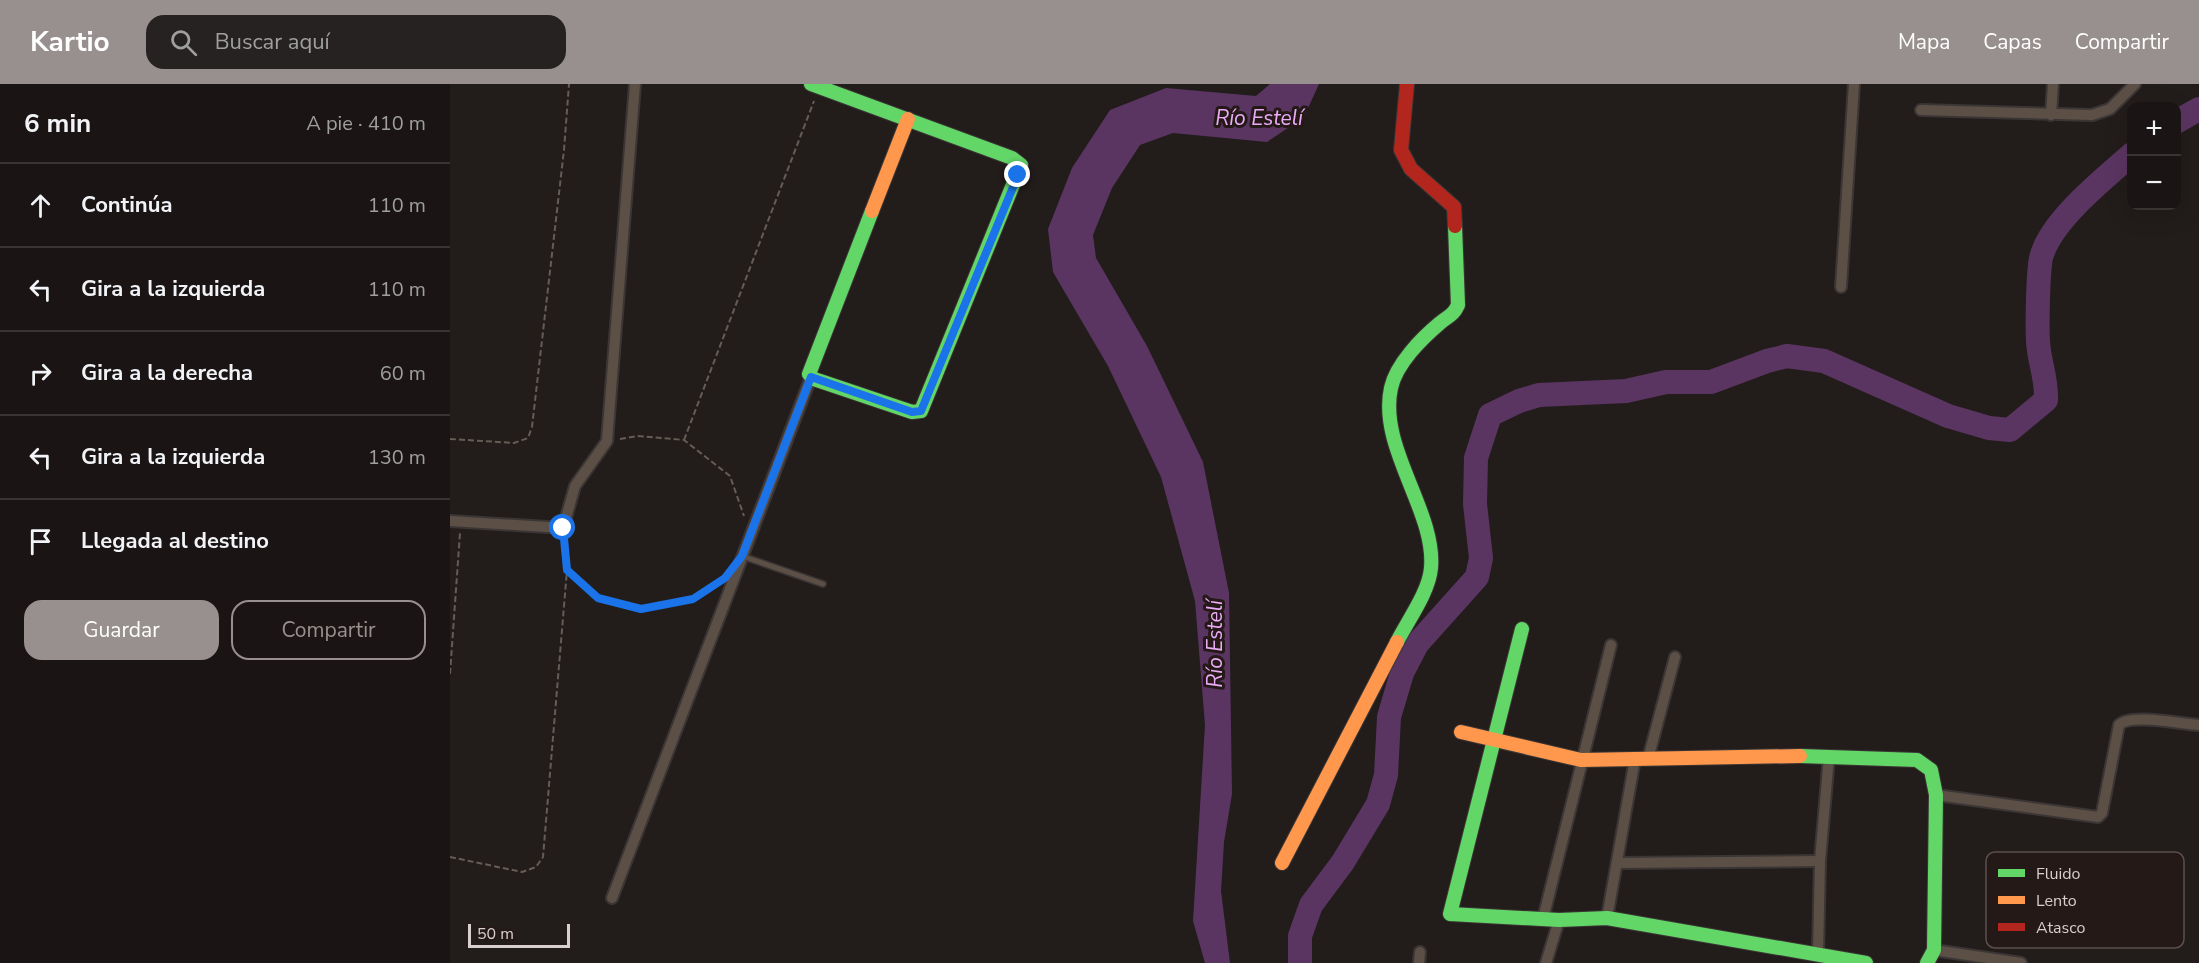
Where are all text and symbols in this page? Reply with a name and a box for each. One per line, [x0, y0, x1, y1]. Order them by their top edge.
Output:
search box [146, 15, 566, 69]
text: Kartio [30, 23, 110, 61]
icon: search [167, 26, 200, 59]
text: Buscar aquí [215, 27, 330, 57]
text: Mapa [1898, 28, 1950, 56]
text: Capas [1983, 28, 2042, 56]
text: Compartir [2075, 28, 2169, 56]
map controls [2127, 102, 2181, 210]
button: + [2127, 102, 2181, 156]
water label: Río Estelí [1215, 104, 1306, 132]
text: 6 min [24, 106, 91, 141]
text: A pie · 410 m [306, 110, 426, 137]
button: − [2127, 156, 2181, 210]
route end [1004, 161, 1030, 187]
icon: ahead [24, 189, 57, 222]
text: Continúa [81, 190, 172, 220]
text: 110 m [368, 192, 426, 219]
icon: left [24, 273, 57, 306]
text: Gira a la izquierda [81, 274, 265, 304]
text: 110 m [368, 276, 426, 303]
icon: right [24, 357, 57, 390]
text: Gira a la derecha [81, 358, 253, 388]
text: 60 m [380, 360, 426, 387]
icon: left [24, 441, 57, 474]
text: Gira a la izquierda [81, 442, 265, 472]
text: 130 m [368, 444, 426, 471]
route start [549, 514, 575, 540]
icon: arrive [24, 525, 57, 558]
text: Llegada al destino [81, 526, 269, 556]
water label: Río Estelí [1201, 597, 1229, 688]
button: Guardar [24, 600, 219, 660]
button: Compartir [231, 600, 426, 660]
legend [1986, 852, 2184, 948]
text: Fluido [2036, 863, 2081, 885]
text: Lento [2036, 890, 2077, 912]
text: Atasco [2036, 917, 2085, 939]
scale bar [468, 921, 570, 948]
text: 50 m [477, 923, 514, 945]

